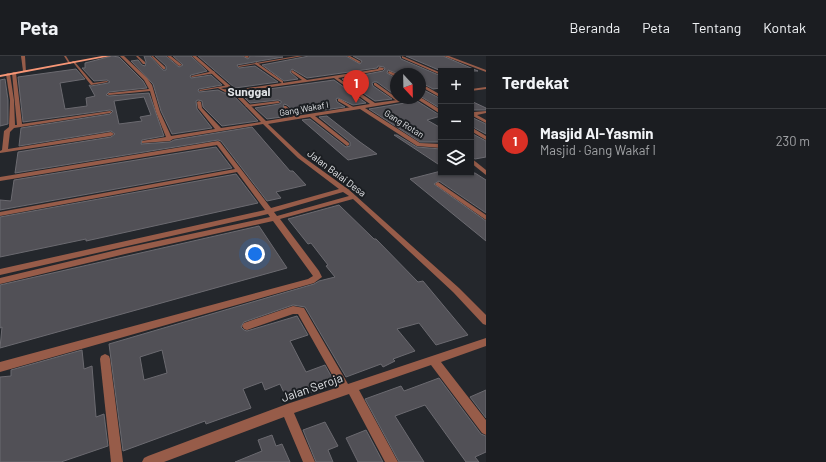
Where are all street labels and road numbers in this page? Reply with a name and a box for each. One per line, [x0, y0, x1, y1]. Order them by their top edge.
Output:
street label: Gang Wakaf I [278, 99, 329, 118]
street label: Gang Rotan [382, 107, 426, 140]
street label: Jalan Balai Desa [305, 147, 369, 199]
street label: Jalan Seroja [279, 370, 344, 404]

